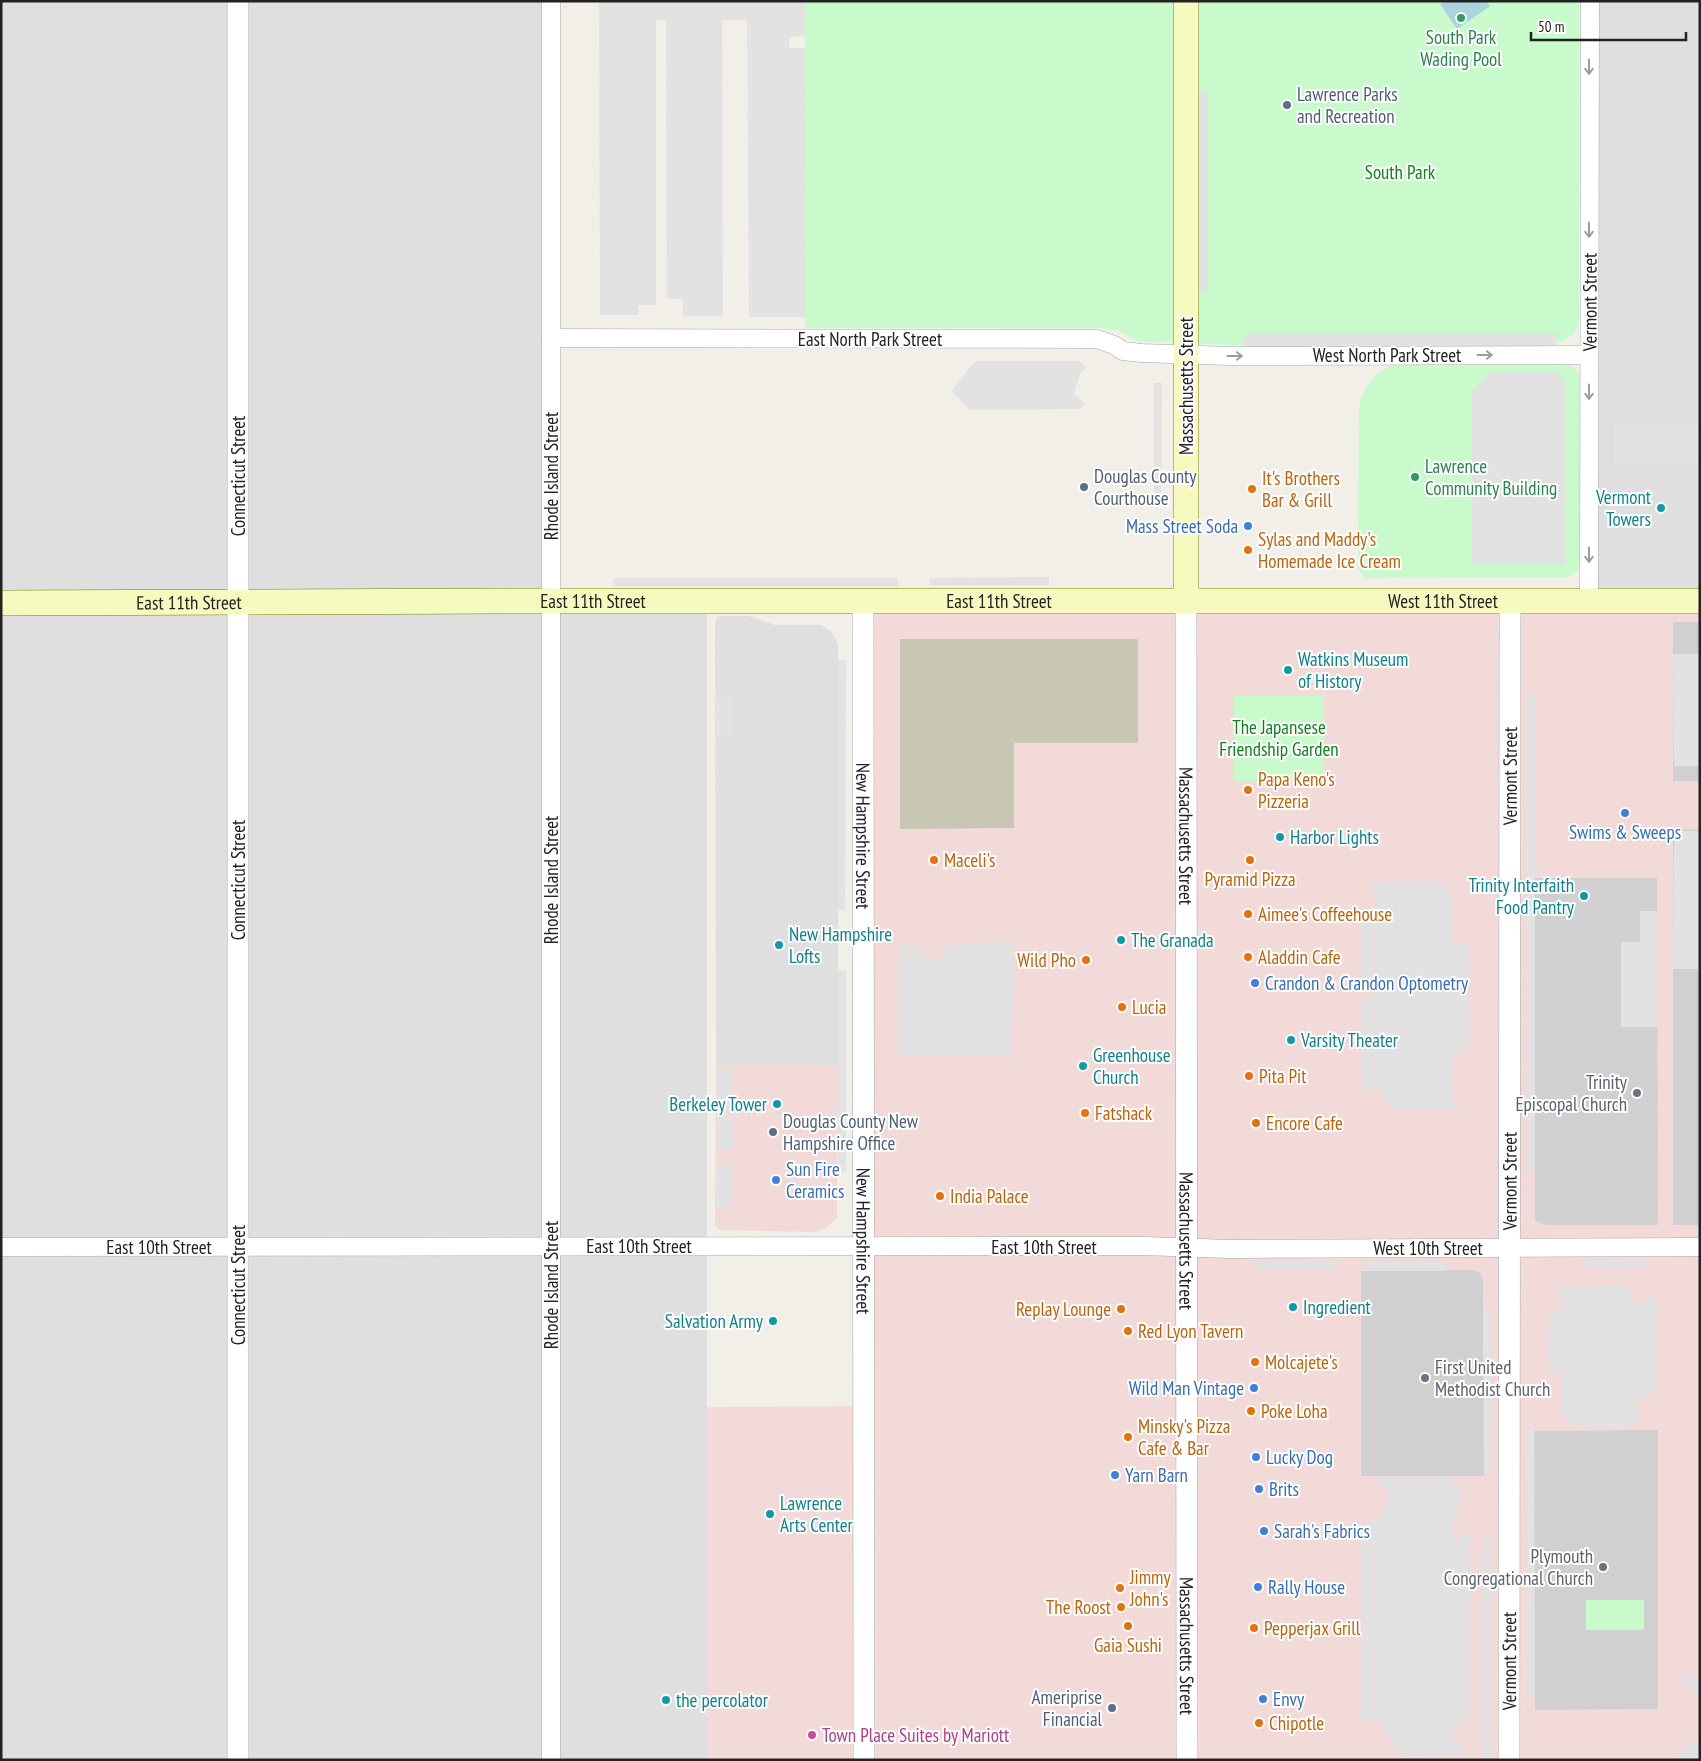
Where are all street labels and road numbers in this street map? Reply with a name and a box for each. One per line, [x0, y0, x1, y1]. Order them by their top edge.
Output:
street label: Vermont Street [1577, 252, 1602, 352]
street label: Massachusetts Street [1174, 316, 1198, 455]
street label: East North Park Street [798, 327, 943, 351]
street label: West North Park Street [1313, 343, 1462, 367]
street label: Rhode Island Street [539, 411, 563, 540]
street label: Connecticut Street [226, 415, 250, 536]
street label: East 11th Street [540, 589, 647, 613]
street label: East 11th Street [946, 589, 1053, 613]
street label: West 11th Street [1388, 589, 1499, 613]
street label: East 11th Street [136, 590, 243, 614]
street label: Vermont Street [1498, 726, 1522, 826]
street label: New Hampshire Street [851, 763, 875, 910]
street label: Massachusetts Street [1174, 767, 1198, 906]
street label: Rhode Island Street [539, 815, 563, 944]
street label: Connecticut Street [226, 819, 250, 940]
street label: Vermont Street [1497, 1131, 1522, 1231]
street label: New Hampshire Street [851, 1168, 876, 1315]
street label: Massachusetts Street [1174, 1172, 1199, 1311]
street label: Rhode Island Street [539, 1220, 563, 1349]
street label: Connecticut Street [226, 1224, 250, 1345]
street label: East 10th Street [586, 1234, 693, 1258]
street label: East 10th Street [106, 1235, 213, 1259]
street label: East 10th Street [991, 1235, 1098, 1259]
street label: West 10th Street [1373, 1236, 1484, 1260]
street label: Massachusetts Street [1175, 1577, 1199, 1716]
street label: Vermont Street [1497, 1611, 1521, 1711]

